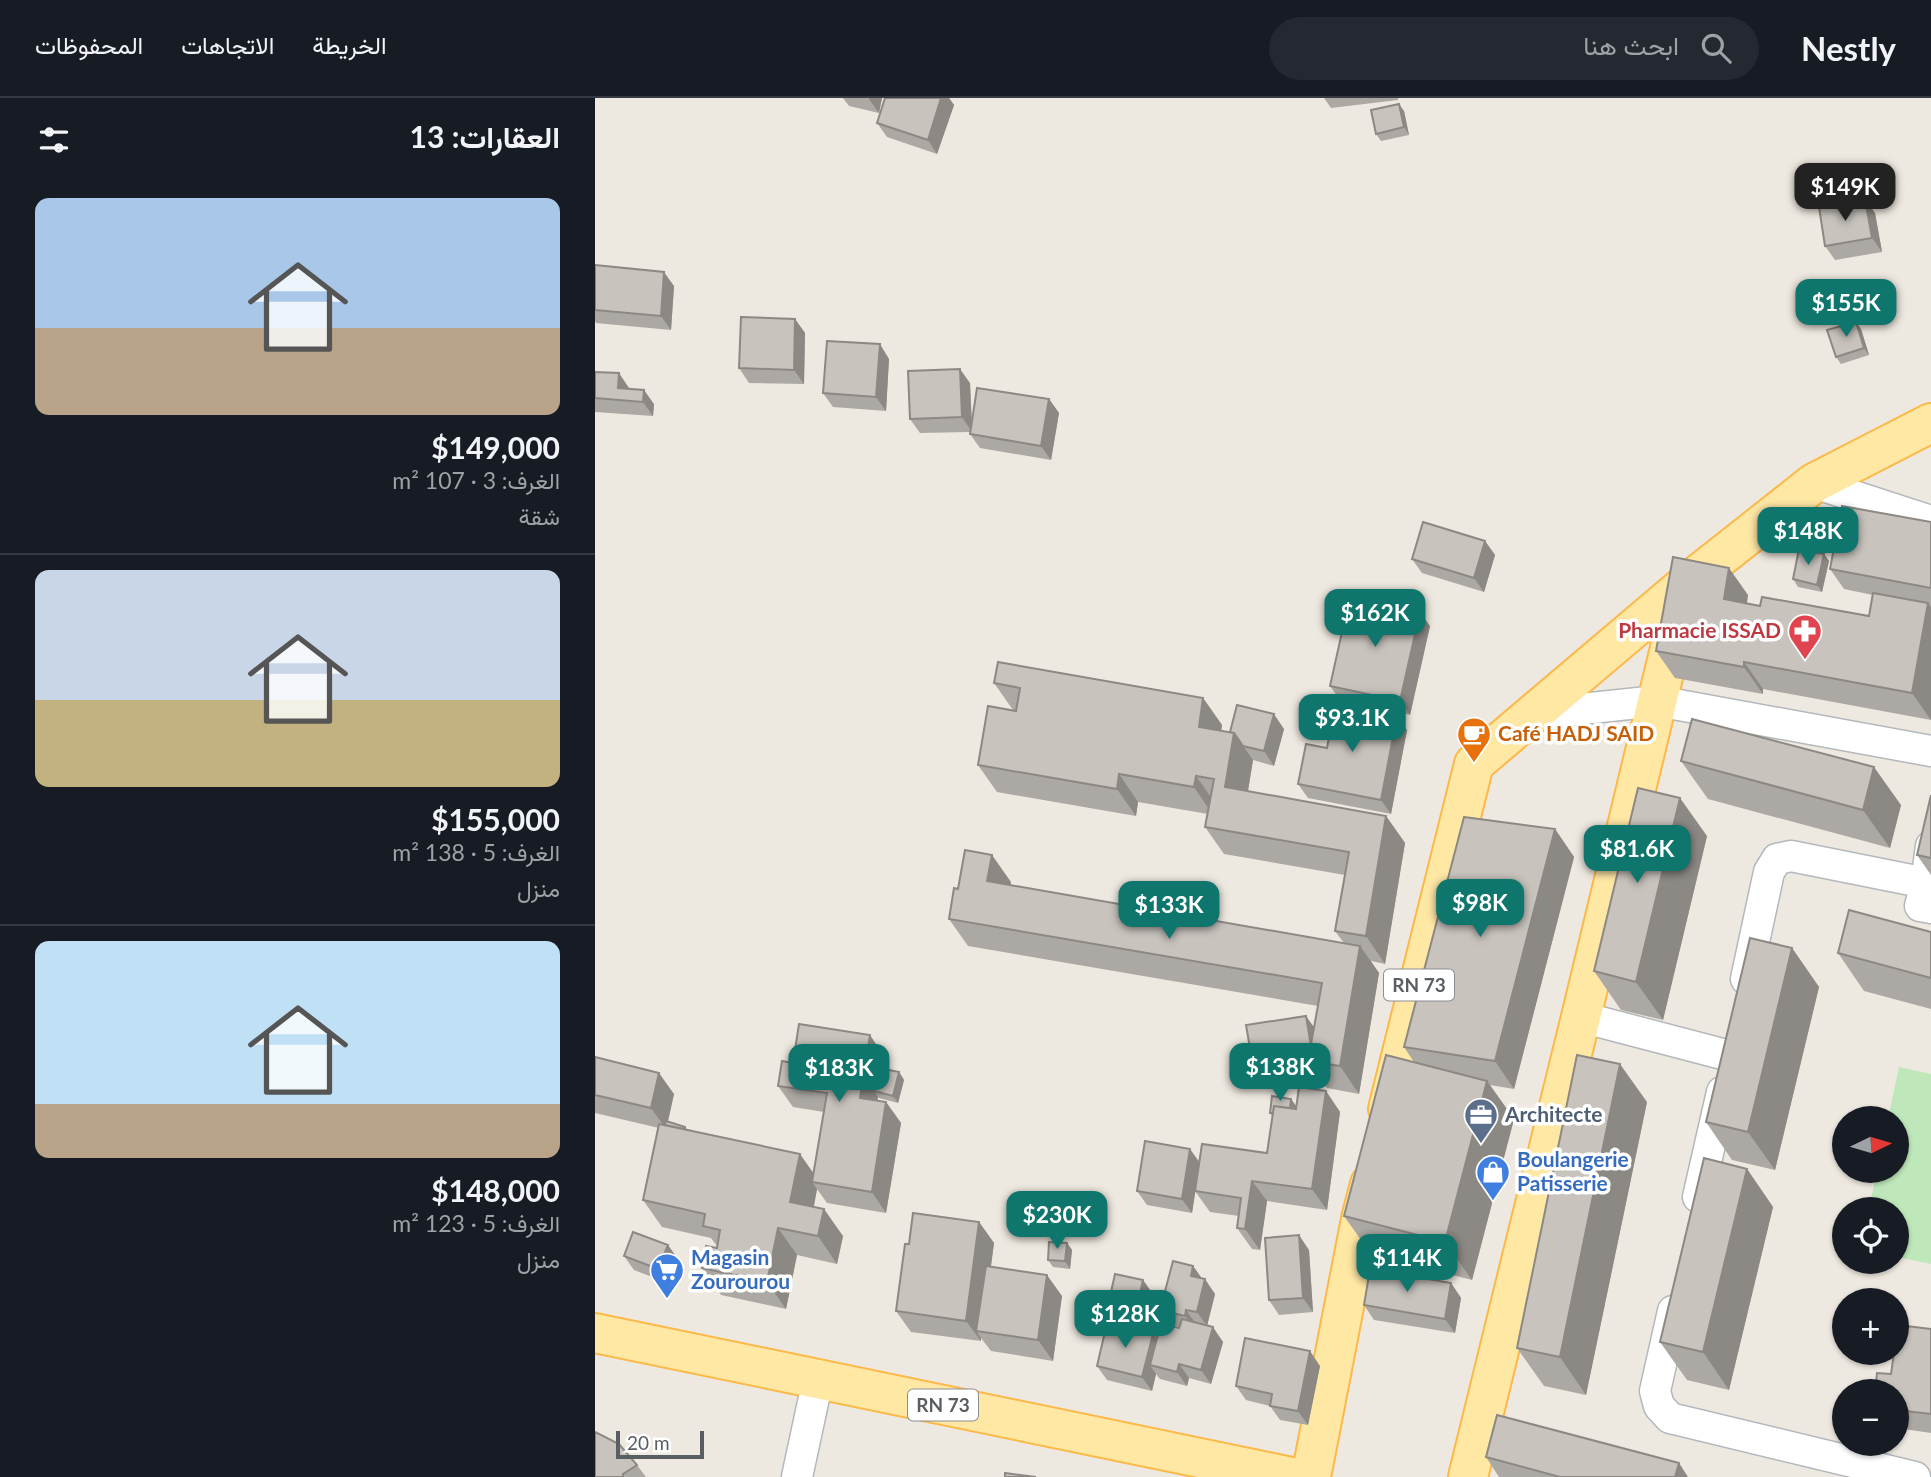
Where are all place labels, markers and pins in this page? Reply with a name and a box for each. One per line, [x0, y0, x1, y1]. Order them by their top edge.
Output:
pin: $149K [1796, 164, 1894, 223]
pin: $155K [1797, 280, 1895, 339]
pin: $148K [1759, 508, 1857, 567]
pin: $162K [1326, 589, 1424, 649]
pharmacy icon: Pharmacie ISSAD [1786, 612, 1824, 661]
place label: Pharmacie ISSAD [1618, 617, 1781, 642]
pin: $93.1K [1295, 694, 1409, 754]
cafe icon: Café HADJ SAID [1455, 715, 1493, 764]
place label: Café HADJ SAID [1498, 720, 1654, 745]
pin: $81.6K [1580, 826, 1694, 885]
pin: $98K [1439, 880, 1521, 939]
pin: $133K [1120, 882, 1218, 941]
pin: $183K [790, 1044, 888, 1104]
pin: $138K [1231, 1044, 1329, 1103]
office icon: Architecte [1462, 1096, 1500, 1145]
place label: Architecte [1504, 1101, 1602, 1126]
place label: Boulangerie Patisserie [1517, 1146, 1629, 1195]
shop icon: Boulangerie Patisserie [1474, 1153, 1512, 1202]
pin: $230K [1008, 1192, 1106, 1251]
pin: $114K [1358, 1234, 1456, 1294]
place label: Magasin Zourourou [691, 1244, 790, 1293]
supermarket icon: Magasin Zourourou [648, 1251, 686, 1300]
pin: $128K [1076, 1290, 1174, 1350]

